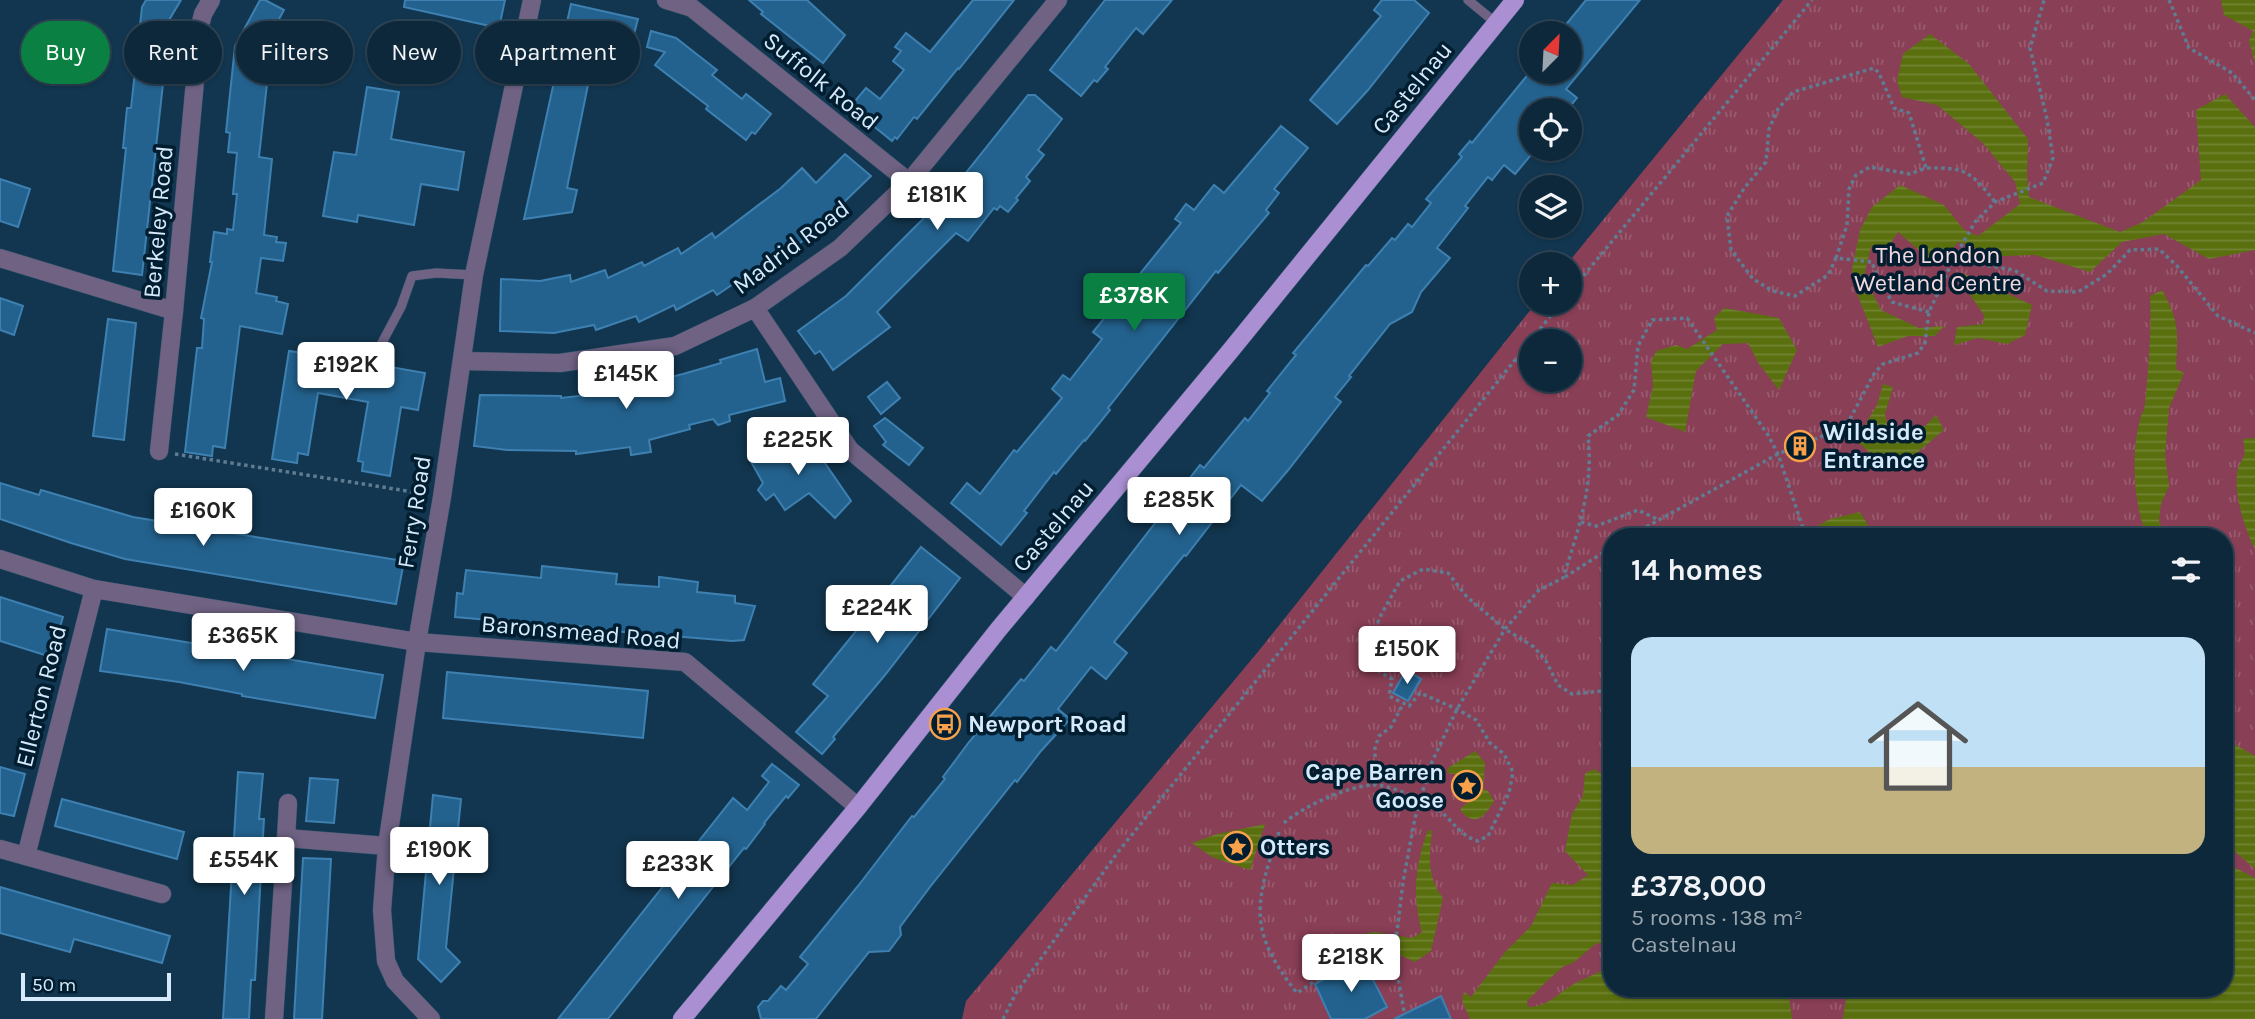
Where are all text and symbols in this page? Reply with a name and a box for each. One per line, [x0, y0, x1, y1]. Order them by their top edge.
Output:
chip: Buy [21, 21, 110, 84]
chip: Rent [124, 21, 222, 84]
chip: Filters [236, 21, 353, 84]
chip: New [367, 21, 461, 84]
chip: Apartment [475, 21, 640, 84]
north arrow [1519, 21, 1582, 84]
map controls [1519, 21, 1582, 392]
street label: Suffolk Road [758, 26, 884, 136]
street label: Castelnau [1366, 36, 1458, 140]
button: locate [1519, 98, 1582, 161]
street label: Berkeley Road [137, 145, 179, 299]
pin: £181K [888, 173, 986, 232]
button: layers [1519, 175, 1582, 238]
text: £181K [907, 181, 967, 208]
street label: Madrid Road [727, 194, 855, 300]
park label: The London Wetland Centre [1854, 241, 2022, 297]
button: + [1519, 252, 1582, 315]
pin: £378K [1085, 274, 1183, 333]
text: £378K [1099, 282, 1169, 309]
button: − [1519, 329, 1582, 392]
pin: £192K [297, 342, 395, 402]
text: £192K [313, 351, 379, 378]
pin: £145K [577, 352, 675, 411]
text: £145K [594, 360, 658, 387]
pin: £225K [749, 418, 847, 477]
place label: Wildside Entrance [1823, 418, 1925, 474]
text: £225K [763, 426, 833, 453]
building icon: Wildside Entrance [1783, 429, 1817, 463]
street label: Ferry Road [391, 454, 437, 570]
street label: Castelnau [1007, 475, 1099, 577]
pin: £285K [1130, 477, 1228, 537]
text: £285K [1143, 486, 1215, 513]
pin: £160K [154, 489, 252, 548]
text: £160K [170, 497, 236, 524]
icon: filters [2167, 551, 2205, 589]
text: 14 homes [1631, 552, 1763, 588]
pin: £224K [828, 586, 926, 645]
text: £224K [842, 594, 912, 621]
street label: Baronsmead Road [480, 609, 682, 655]
pin: £365K [194, 614, 292, 673]
street label: Ellerton Road [10, 622, 72, 770]
text: £365K [208, 622, 278, 649]
pin: £150K [1358, 626, 1456, 686]
text: £150K [1374, 635, 1440, 662]
icon: home [1855, 683, 1981, 809]
bus stop icon: Newport Road [928, 707, 962, 741]
place label: Newport Road [968, 710, 1127, 738]
place label: Cape Barren Goose [1305, 758, 1444, 814]
place icon: Cape Barren Goose [1450, 769, 1484, 803]
pin: £190K [390, 828, 488, 887]
place icon: Otters [1220, 830, 1254, 864]
place label: Otters [1260, 833, 1330, 861]
text: £190K [406, 836, 472, 863]
pin: £554K [195, 838, 293, 897]
pin: £233K [629, 842, 727, 901]
text: £554K [209, 846, 279, 873]
text: £233K [642, 850, 714, 877]
text: £378,000 [1631, 868, 1767, 904]
text: 5 rooms · 138 m² [1631, 904, 1803, 931]
text: Castelnau [1631, 931, 1737, 958]
pin: £218K [1302, 934, 1400, 994]
text: £218K [1318, 943, 1384, 970]
scale bar [21, 970, 172, 1002]
text: 50 m [32, 974, 76, 996]

